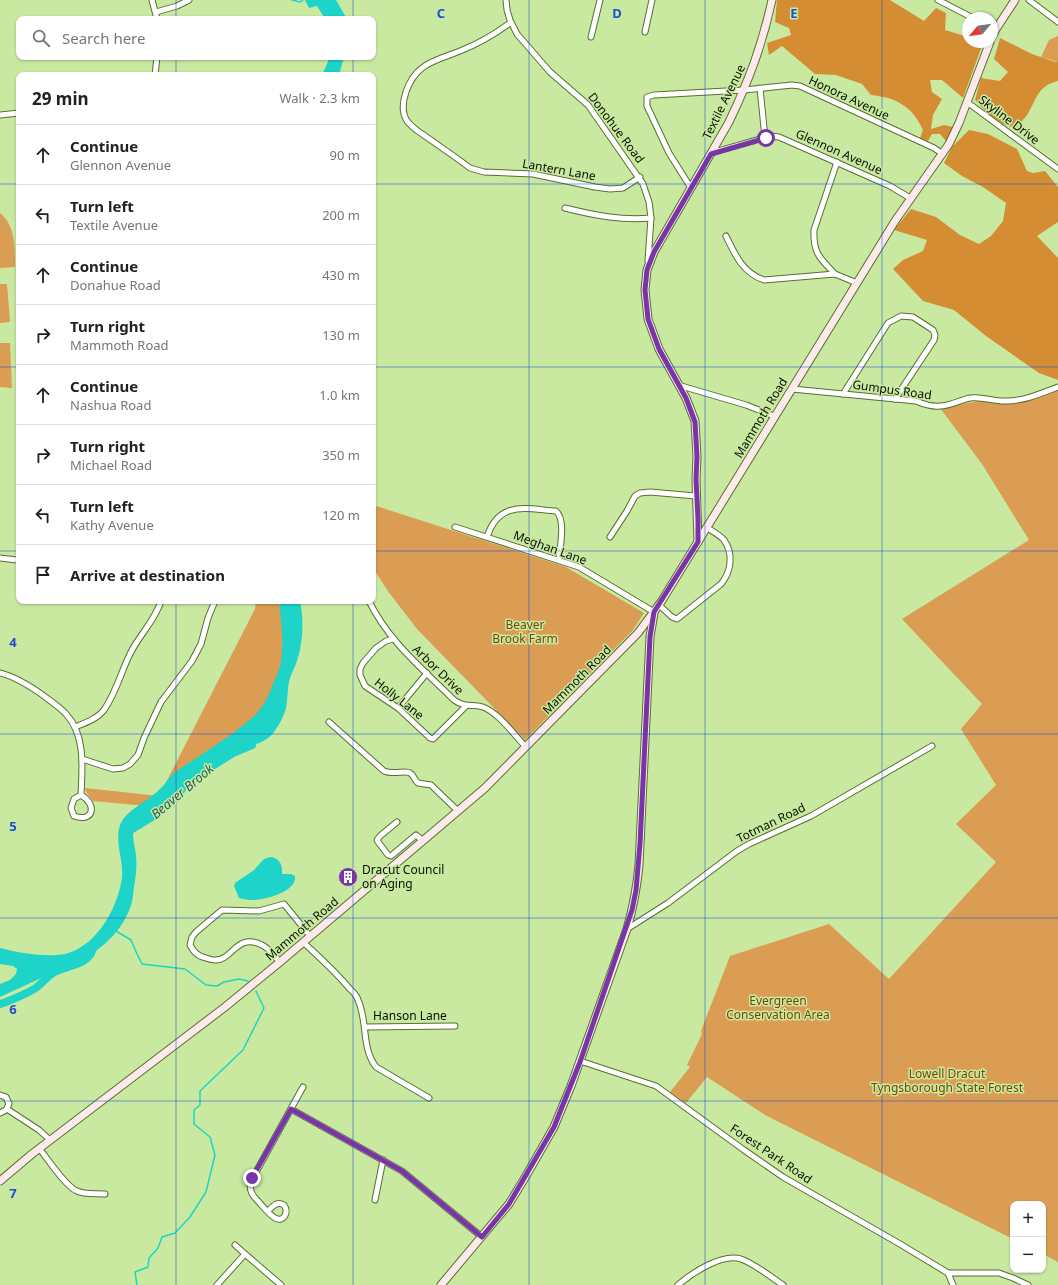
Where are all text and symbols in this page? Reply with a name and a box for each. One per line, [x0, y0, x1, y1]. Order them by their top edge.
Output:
text: C [437, 4, 445, 22]
text: D [612, 4, 622, 22]
text: E [790, 4, 798, 22]
north arrow [962, 12, 998, 48]
search box [16, 16, 376, 60]
icon: search [30, 27, 52, 49]
text: Search here [62, 28, 145, 48]
street label: Textile Avenue [698, 61, 749, 142]
street label: Honora Avenue [806, 71, 893, 124]
text: 29 min [32, 87, 89, 110]
text: Walk · 2.3 km [280, 89, 360, 107]
street label: Donohue Road [584, 89, 649, 166]
street label: Skyline Drive [975, 91, 1043, 148]
street label: Glennon Avenue [793, 125, 886, 178]
route start [757, 129, 775, 147]
text: Continue [70, 136, 138, 156]
icon: ahead [32, 144, 54, 166]
text: 90 m [330, 146, 360, 164]
street label: Lantern Lane [521, 155, 597, 184]
text: Glennon Avenue [70, 156, 171, 174]
text: Turn left [70, 196, 134, 216]
icon: left [32, 204, 54, 226]
text: 200 m [322, 206, 360, 224]
text: Textile Avenue [70, 216, 158, 234]
text: Continue [70, 256, 138, 276]
icon: ahead [32, 264, 54, 286]
text: 430 m [322, 266, 360, 284]
text: Donahue Road [70, 276, 161, 294]
text: Turn right [70, 316, 145, 336]
icon: right [32, 324, 54, 346]
text: 130 m [322, 326, 360, 344]
text: Mammoth Road [70, 336, 169, 354]
street label: Mammoth Road [730, 374, 791, 461]
text: Continue [70, 376, 138, 396]
street label: Gumpus Road [851, 376, 933, 403]
icon: ahead [32, 384, 54, 406]
text: 1.0 km [319, 386, 360, 404]
text: Nashua Road [70, 396, 151, 414]
text: Turn right [70, 436, 145, 456]
icon: right [32, 444, 54, 466]
text: 350 m [322, 446, 360, 464]
text: Michael Road [70, 456, 152, 474]
text: Turn left [70, 496, 134, 516]
icon: left [32, 504, 54, 526]
text: 120 m [322, 506, 360, 524]
text: Kathy Avenue [70, 516, 154, 534]
street label: Meghan Lane [511, 526, 589, 569]
icon: arrive [32, 564, 54, 586]
text: Arrive at destination [70, 565, 225, 585]
park label: Beaver Brook Farm [492, 616, 558, 647]
text: 4 [9, 633, 17, 651]
street label: Arbor Drive [409, 641, 468, 698]
street label: Mammoth Road [538, 641, 615, 718]
street label: Holly Lane [371, 674, 428, 724]
water label: Beaver Brook [147, 759, 218, 823]
street label: Totman Road [733, 799, 808, 847]
text: 5 [9, 817, 17, 835]
place label: Dracut Council on Aging [362, 861, 444, 892]
building icon: Dracut Council on Aging [337, 866, 359, 888]
street label: Mammoth Road [261, 893, 342, 964]
park label: Evergreen Conservation Area [726, 992, 830, 1023]
text: 6 [9, 1000, 17, 1018]
street label: Hanson Lane [373, 1007, 447, 1024]
park label: Lowell Dracut Tyngsborough State Forest [871, 1065, 1024, 1096]
street label: Forest Park Road [727, 1120, 816, 1187]
route end [243, 1169, 261, 1187]
text: 7 [9, 1184, 17, 1202]
map controls [1010, 1201, 1046, 1273]
button: + [1010, 1201, 1046, 1237]
button: − [1010, 1237, 1046, 1273]

